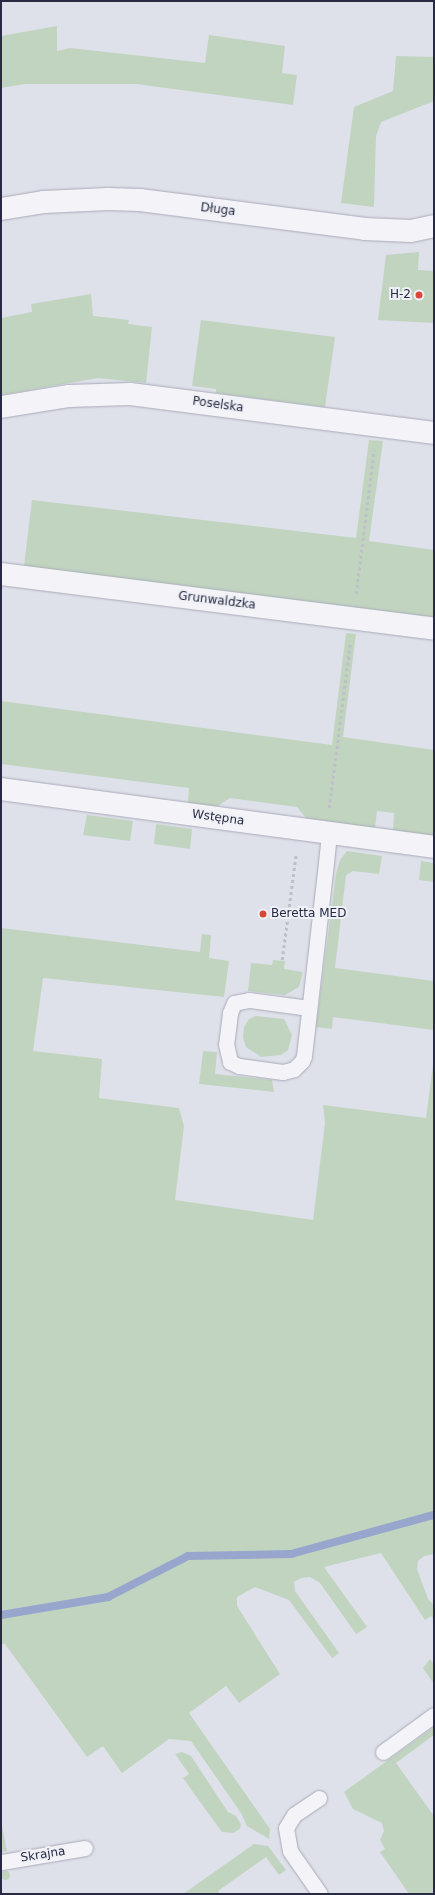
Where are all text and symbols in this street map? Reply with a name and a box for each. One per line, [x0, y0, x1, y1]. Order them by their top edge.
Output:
street label: Długa [200, 201, 236, 219]
place label: H-2 [390, 288, 411, 302]
marker: H-2 [414, 290, 424, 300]
street label: Poselska [192, 394, 244, 416]
street label: Grunwaldzka [177, 589, 257, 613]
street label: Wstępna [191, 807, 245, 829]
place label: Beretta MED [271, 907, 346, 921]
marker: Beretta MED [258, 909, 268, 919]
street label: Skrajna [20, 1844, 66, 1866]

